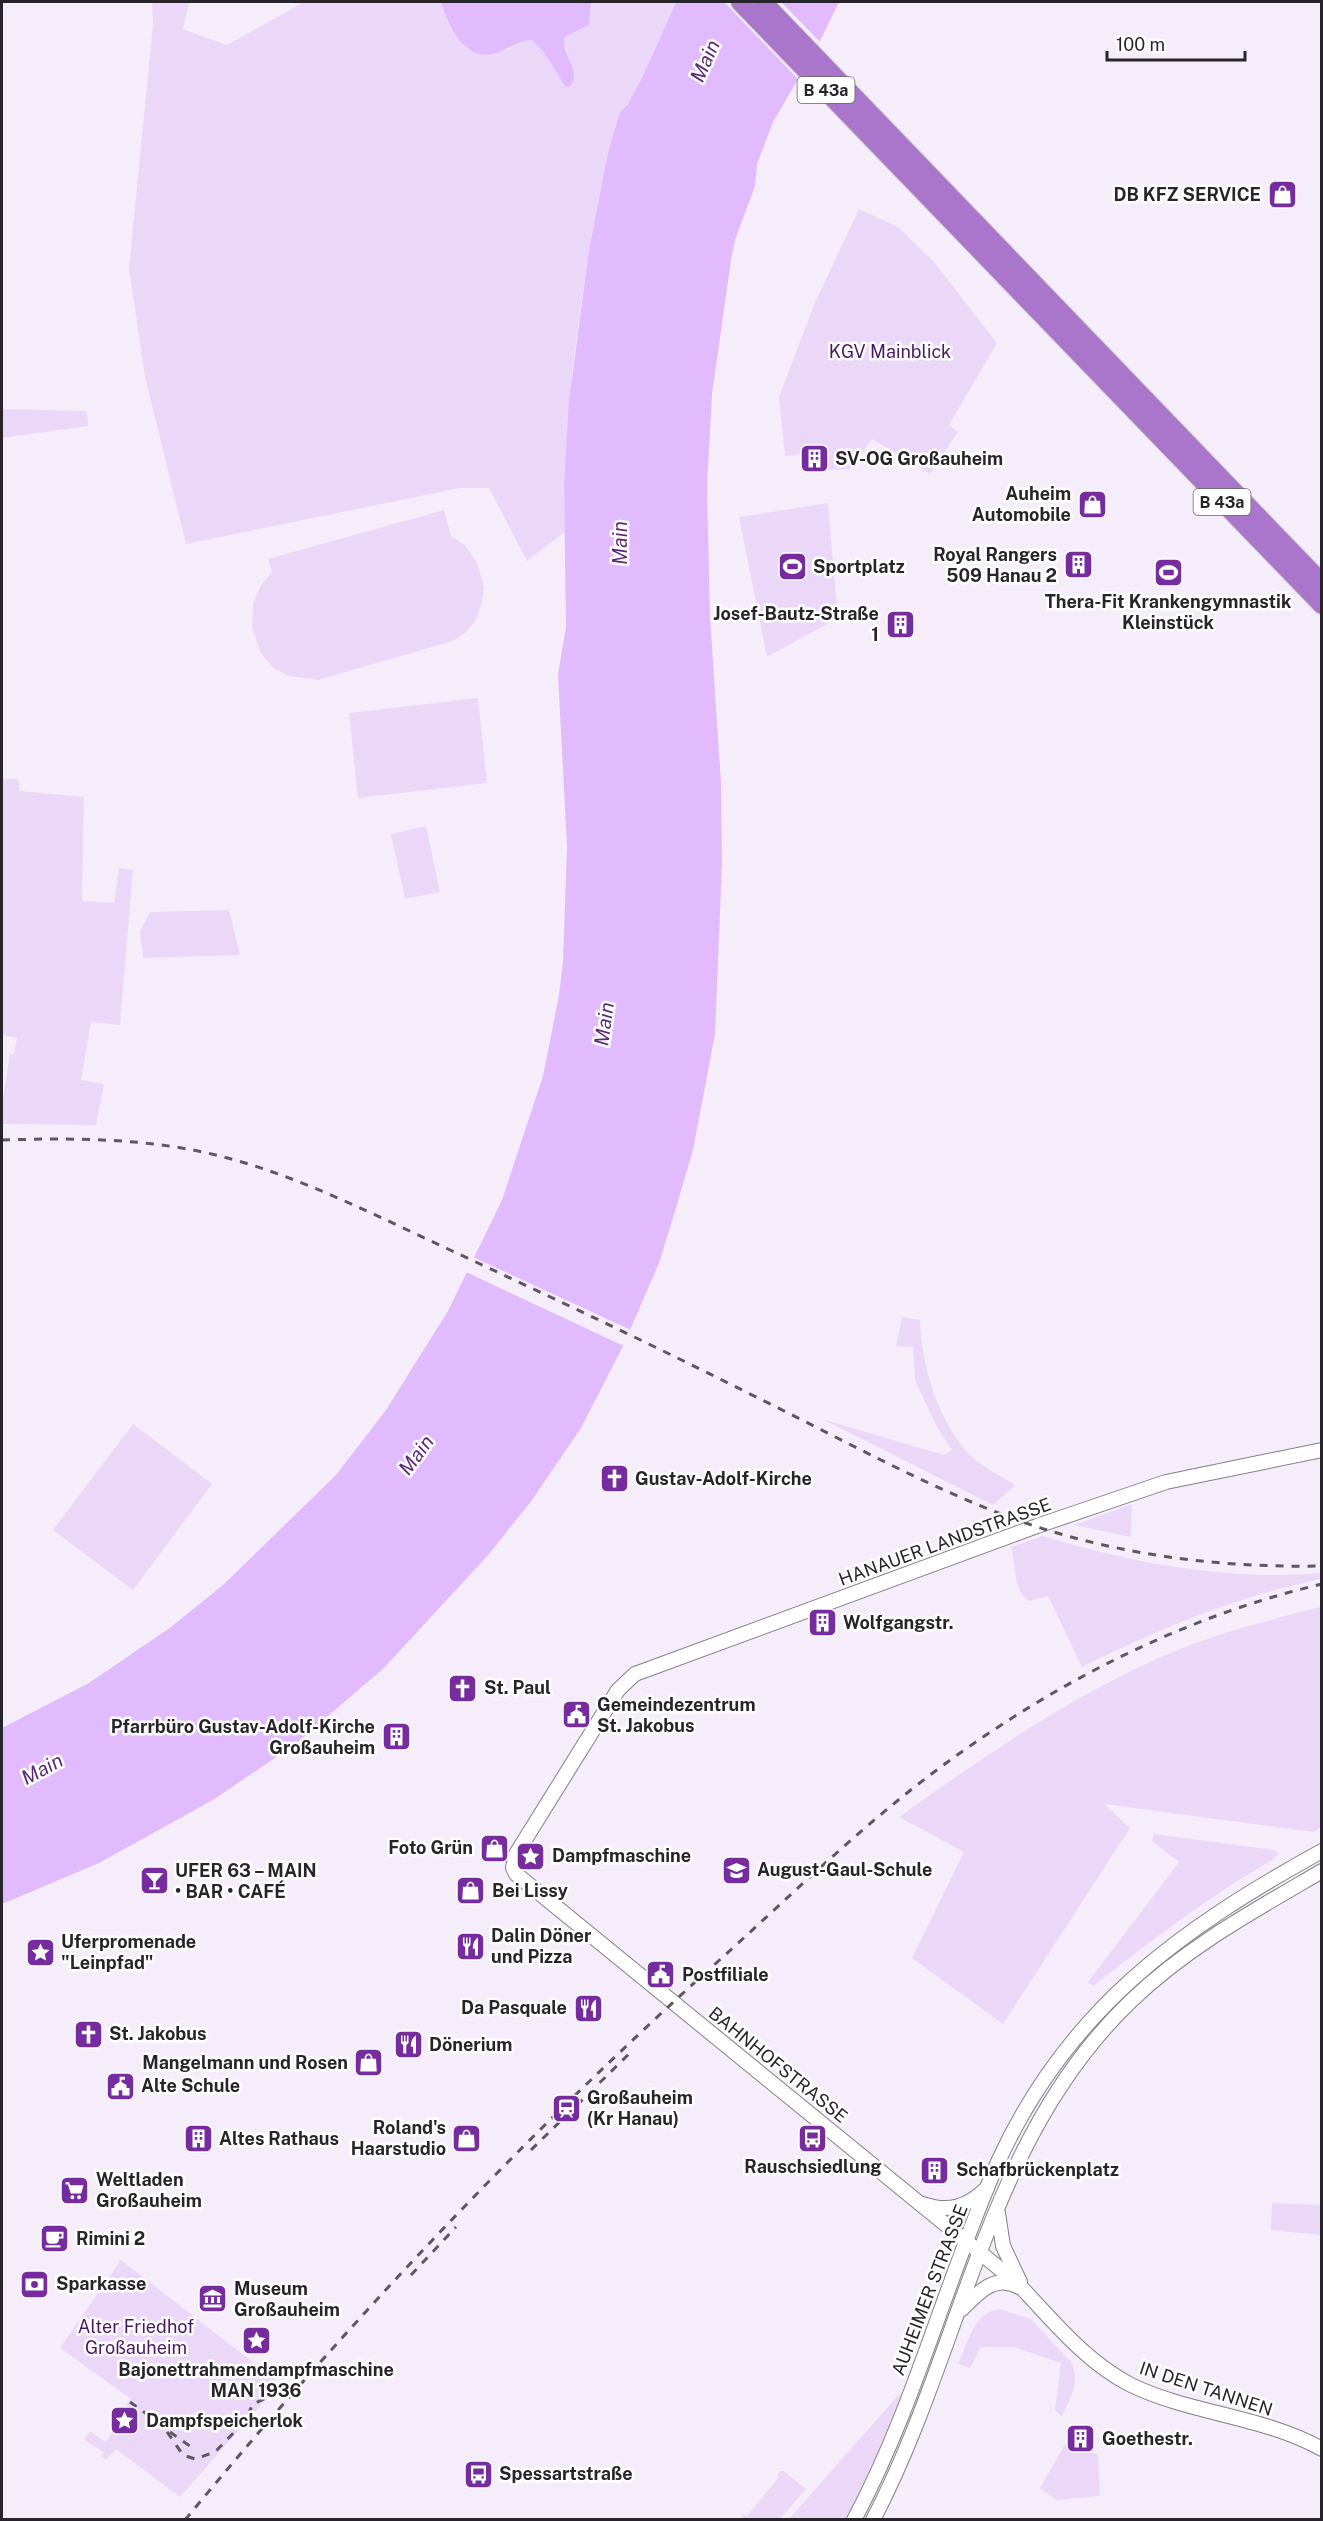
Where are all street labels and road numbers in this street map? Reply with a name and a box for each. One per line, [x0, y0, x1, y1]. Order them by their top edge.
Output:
road number: B 43a [798, 77, 854, 103]
road number: B 43a [1194, 489, 1250, 515]
street label: HANAUER LANDSTRASSE [836, 1493, 1054, 1590]
street label: BAHNHOFSTRASSE [705, 2002, 852, 2127]
street label: AUHEIMER STRASSE [887, 2201, 972, 2378]
street label: IN DEN TANNEN [1137, 2357, 1275, 2420]

